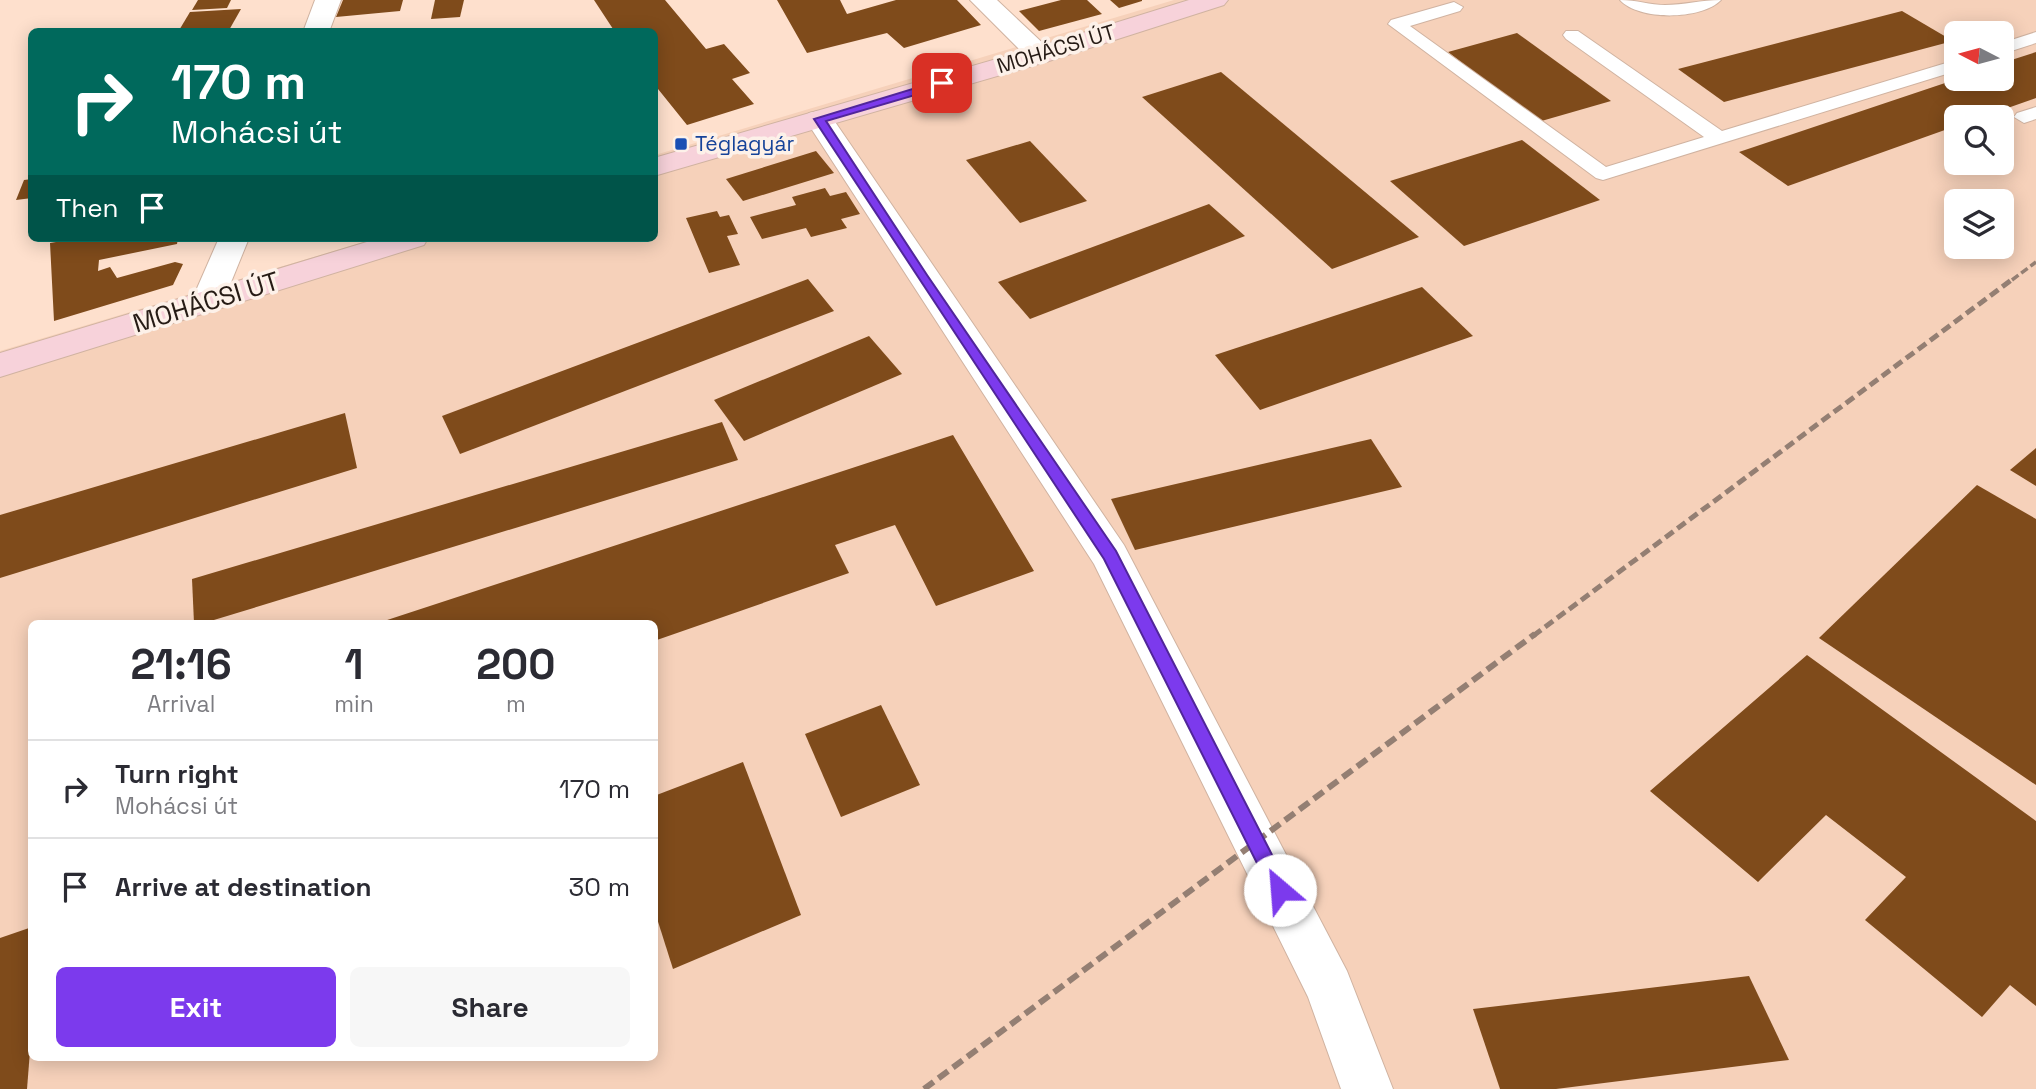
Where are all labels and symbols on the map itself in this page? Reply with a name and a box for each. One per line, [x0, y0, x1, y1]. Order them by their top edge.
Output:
street label: MOHÁCSI ÚT [993, 18, 1118, 79]
north arrow [1944, 21, 2014, 91]
pin [912, 53, 972, 113]
place label: Téglagyár [695, 130, 794, 157]
marker: Téglagyár [673, 136, 689, 152]
street label: MOHÁCSI ÚT [129, 264, 283, 340]
position arrow [1243, 853, 1317, 927]

